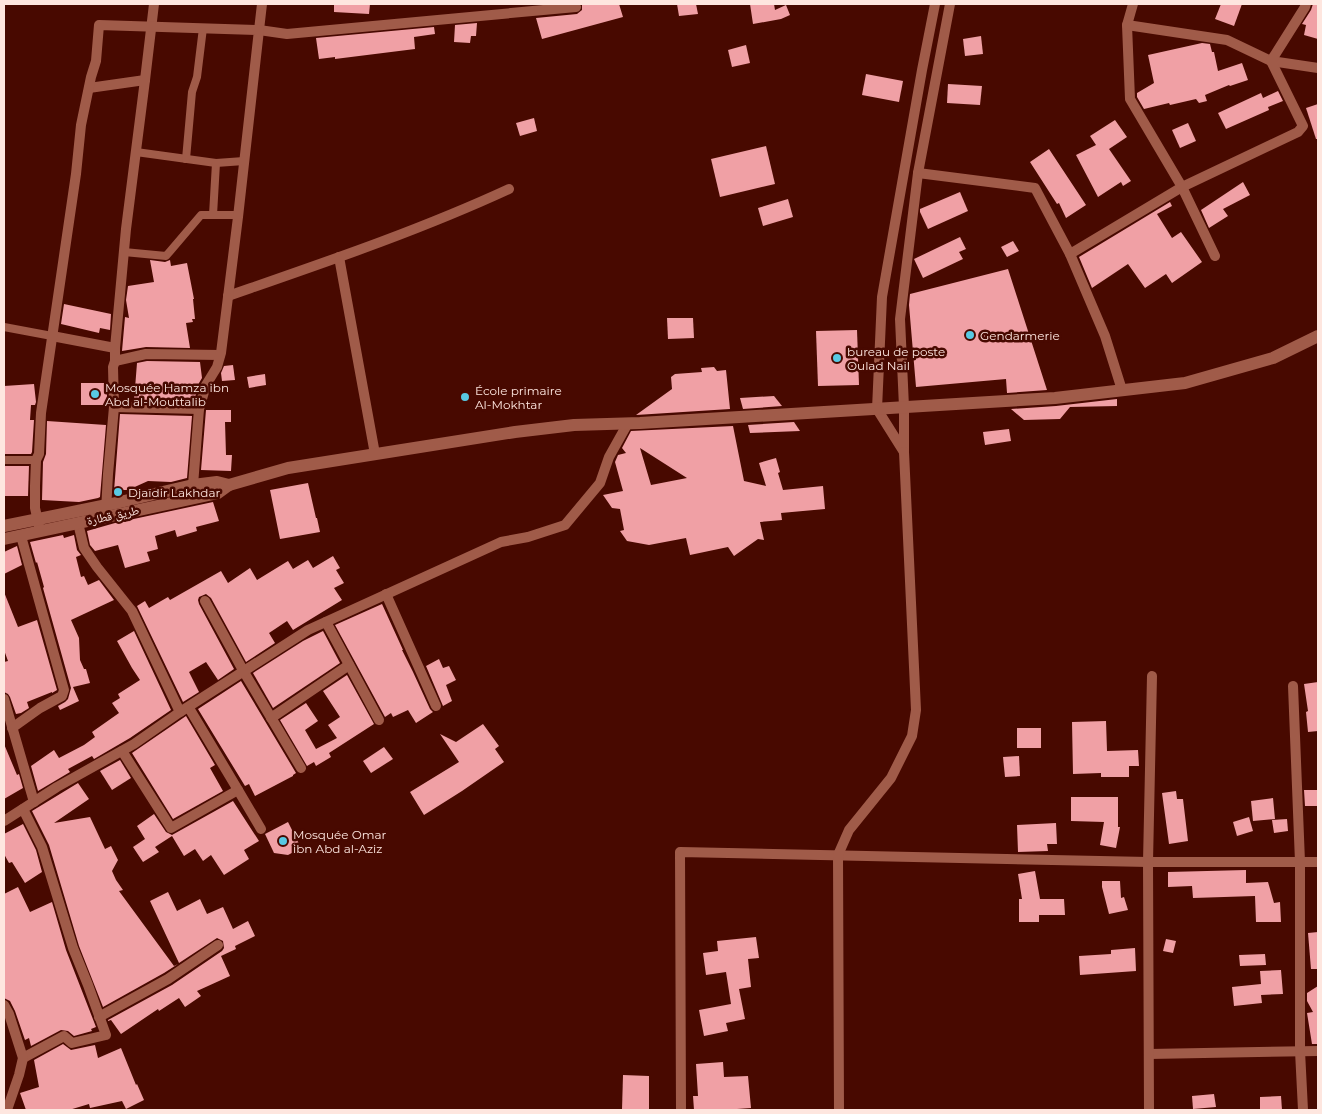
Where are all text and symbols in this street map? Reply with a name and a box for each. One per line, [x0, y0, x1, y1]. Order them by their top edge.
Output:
place label: Gendarmerie [980, 328, 1060, 343]
marker: Gendarmerie [964, 329, 976, 341]
place label: bureau de poste Oulad Nail [847, 344, 945, 373]
marker: bureau de poste Oulad Nail [831, 352, 843, 364]
place label: Mosquée Hamza ibn Abd al-Mouttalib [105, 380, 229, 409]
place label: École primaire Al-Mokhtar [475, 383, 562, 412]
marker: Mosquée Hamza ibn Abd al-Mouttalib [89, 388, 101, 400]
marker: École primaire Al-Mokhtar [459, 391, 471, 403]
place label: Djaïdir Lakhdar [128, 485, 220, 500]
marker: Djaïdir Lakhdar [112, 486, 124, 498]
street label: طريق قطارة [86, 502, 141, 528]
place label: Mosquée Omar ibn Abd al-Aziz [293, 827, 387, 856]
marker: Mosquée Omar ibn Abd al-Aziz [277, 835, 289, 847]

